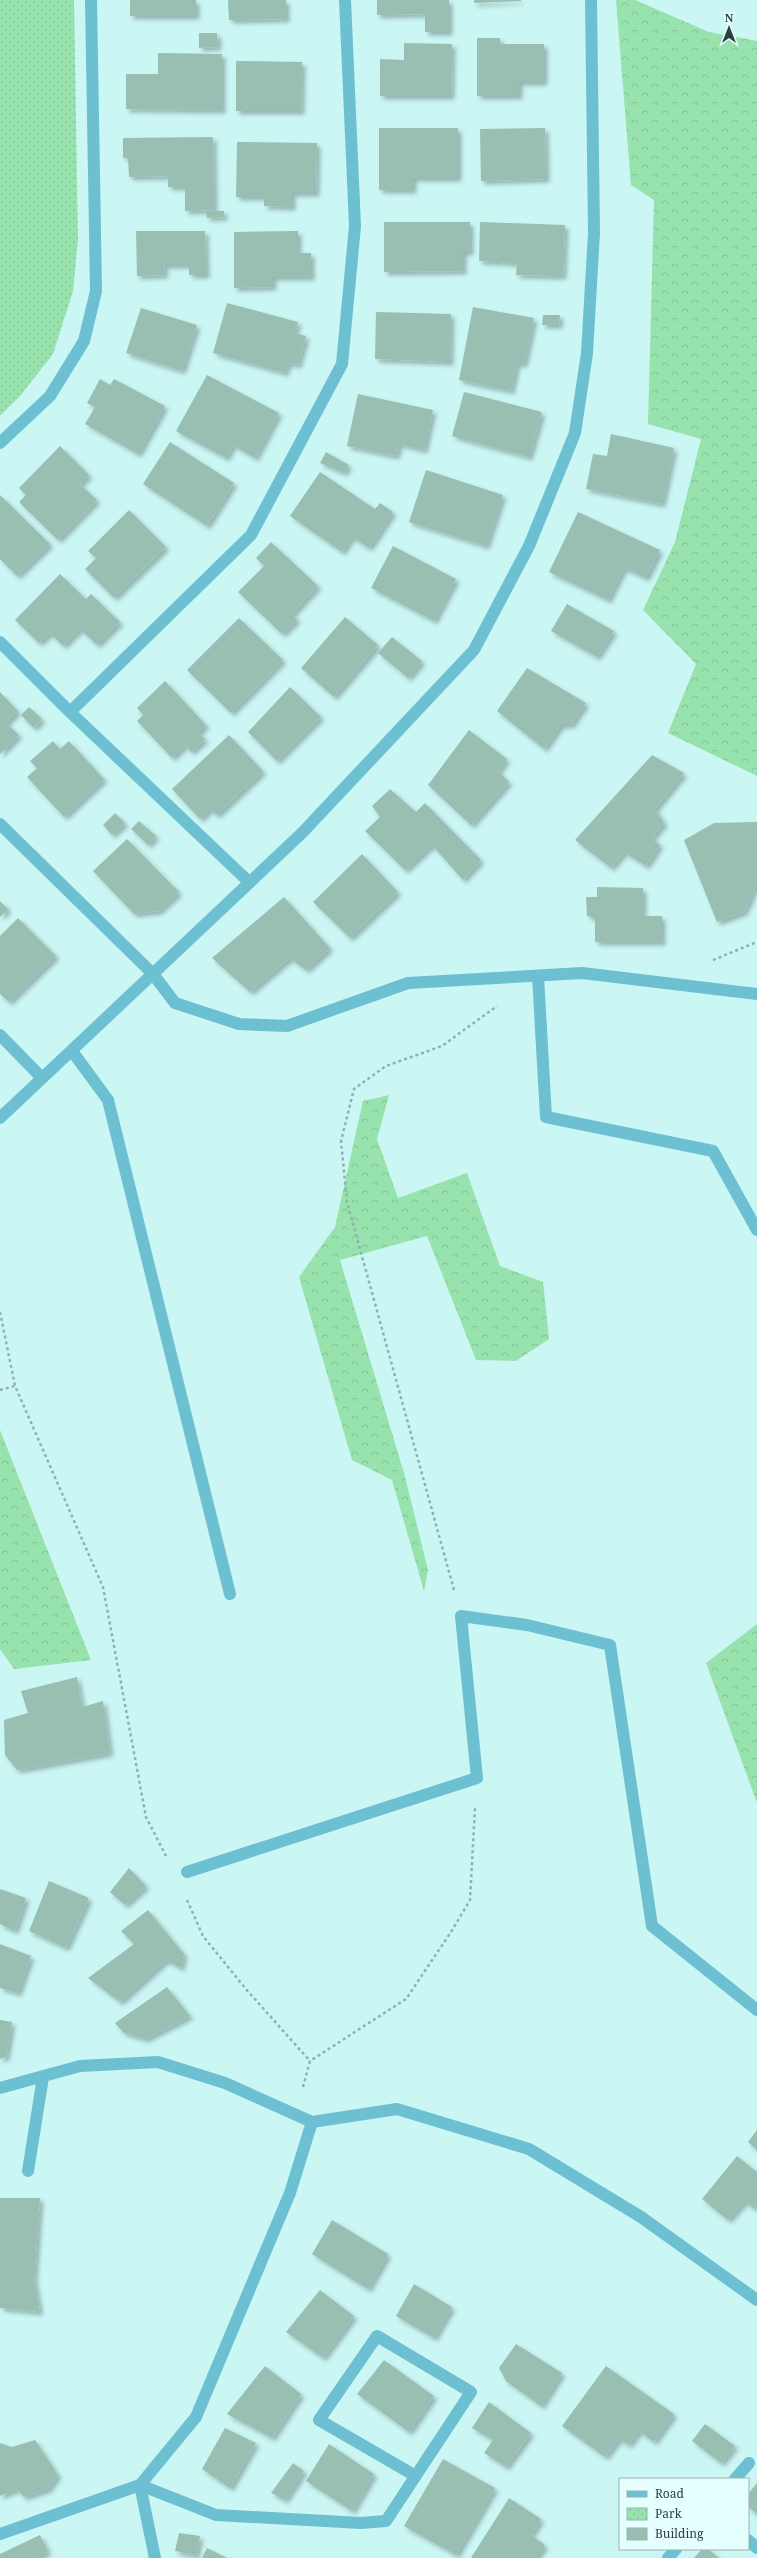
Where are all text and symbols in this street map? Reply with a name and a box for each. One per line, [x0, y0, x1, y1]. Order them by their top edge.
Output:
north arrow [709, 8, 749, 48]
text: N [725, 10, 734, 25]
legend [619, 2478, 749, 2550]
text: Road [655, 2485, 685, 2502]
text: Park [655, 2505, 683, 2522]
text: Building [655, 2525, 704, 2542]

